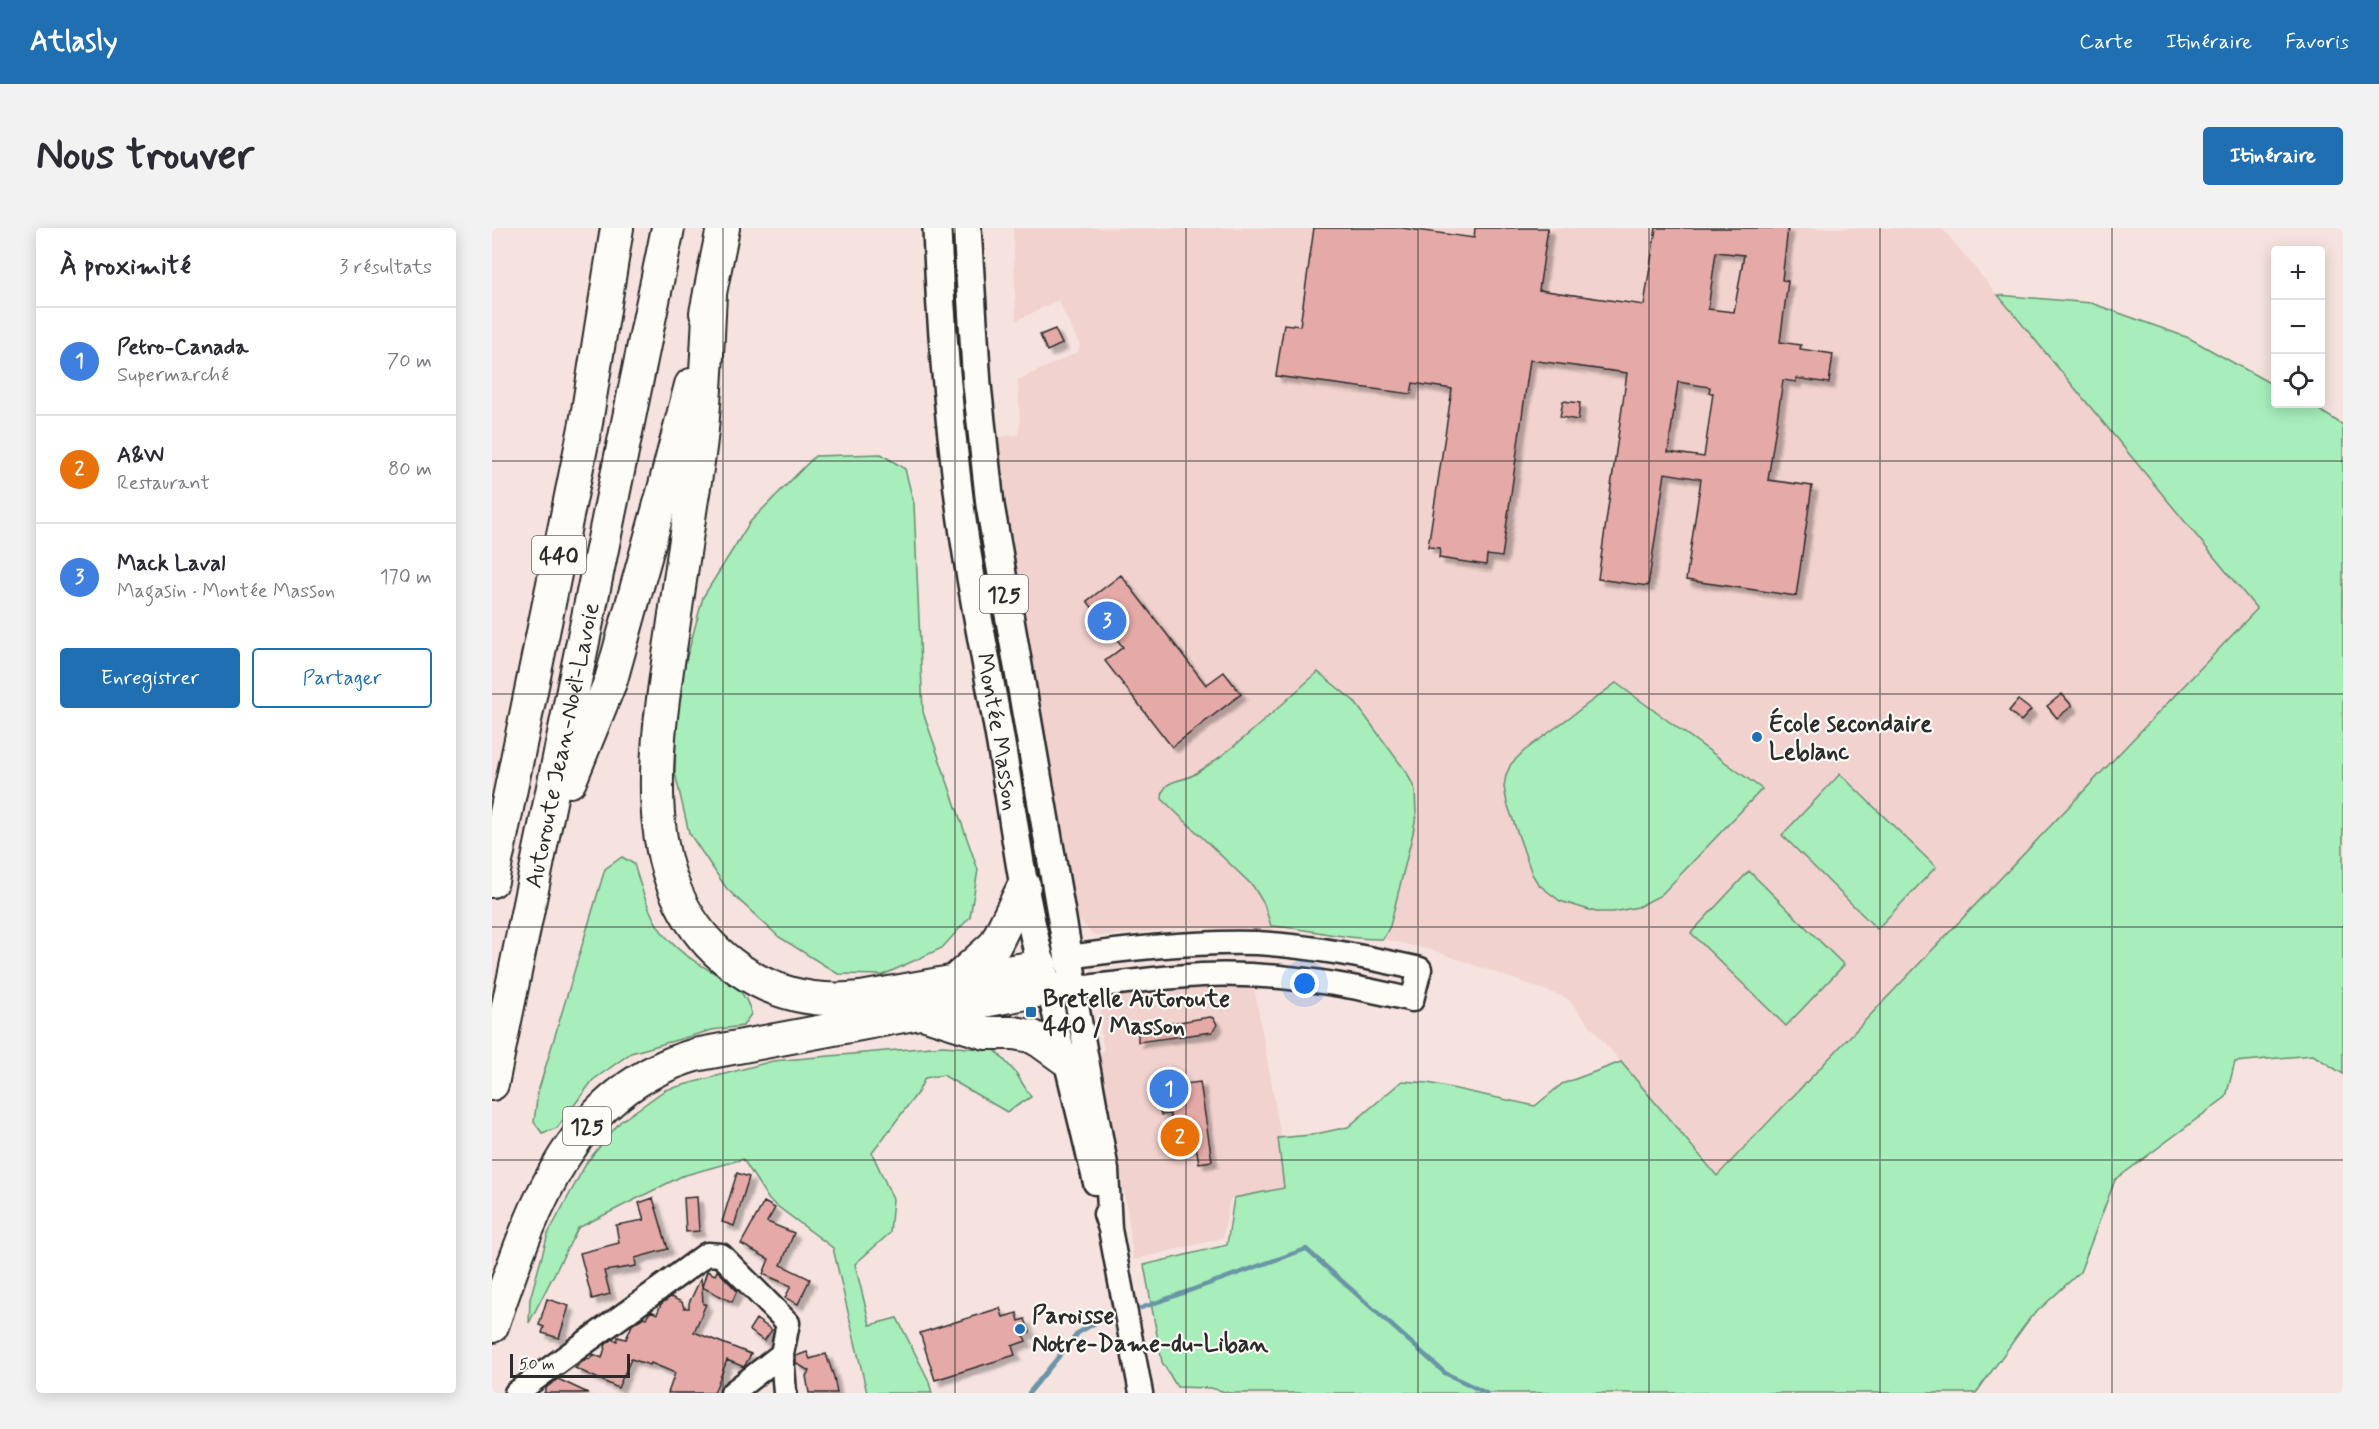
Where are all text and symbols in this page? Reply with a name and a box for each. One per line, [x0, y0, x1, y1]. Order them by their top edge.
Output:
text: Atlasly [30, 24, 118, 61]
text: Carte [2079, 28, 2133, 56]
text: Itinéraire [2166, 28, 2252, 56]
text: Favoris [2285, 28, 2349, 56]
button: Itinéraire [2203, 127, 2343, 185]
text: Nous trouver [36, 129, 254, 184]
map controls [2271, 246, 2325, 408]
button: + [2271, 246, 2325, 300]
text: À proximité [60, 250, 191, 284]
text: 3 résultats [339, 254, 432, 281]
button: − [2271, 300, 2325, 354]
text: Petro-Canada [117, 334, 248, 362]
text: 1 [75, 348, 84, 375]
text: 70 m [387, 348, 432, 375]
button: locate [2271, 354, 2325, 408]
text: Supermarché [117, 362, 229, 389]
text: A&W [117, 442, 164, 470]
text: 2 [75, 456, 84, 483]
text: 80 m [388, 456, 432, 483]
text: Restaurant [117, 470, 210, 497]
road number: 440 [532, 536, 586, 574]
text: Mack Laval [117, 550, 225, 578]
text: 3 [75, 564, 84, 591]
text: 170 m [380, 564, 432, 591]
road number: 125 [980, 575, 1028, 613]
text: Magasin · Montée Masson [117, 578, 335, 605]
pin: 3 [1088, 598, 1126, 644]
street label: Autoroute Jean-Noël-Lavoie [519, 600, 608, 891]
button: Enregistrer [60, 648, 240, 708]
button: Partager [252, 648, 432, 708]
street label: Montée Masson [968, 651, 1025, 813]
place label: École secondaire Leblanc [1769, 707, 1932, 768]
marker: École secondaire Leblanc [1750, 730, 1764, 744]
your location [1290, 969, 1319, 998]
place label: Bretelle Autoroute 440 / Masson [1043, 984, 1230, 1043]
marker: Bretelle Autoroute 440 / Masson [1024, 1005, 1038, 1019]
pin: 1 [1150, 1066, 1188, 1112]
road number: 125 [563, 1107, 611, 1145]
pin: 2 [1160, 1114, 1200, 1160]
place label: Paroisse Notre-Dame-du-Liban [1032, 1301, 1268, 1360]
marker: Paroisse Notre-Dame-du-Liban [1013, 1322, 1027, 1336]
scale bar [510, 1351, 630, 1378]
text: 50 m [519, 1354, 555, 1375]

